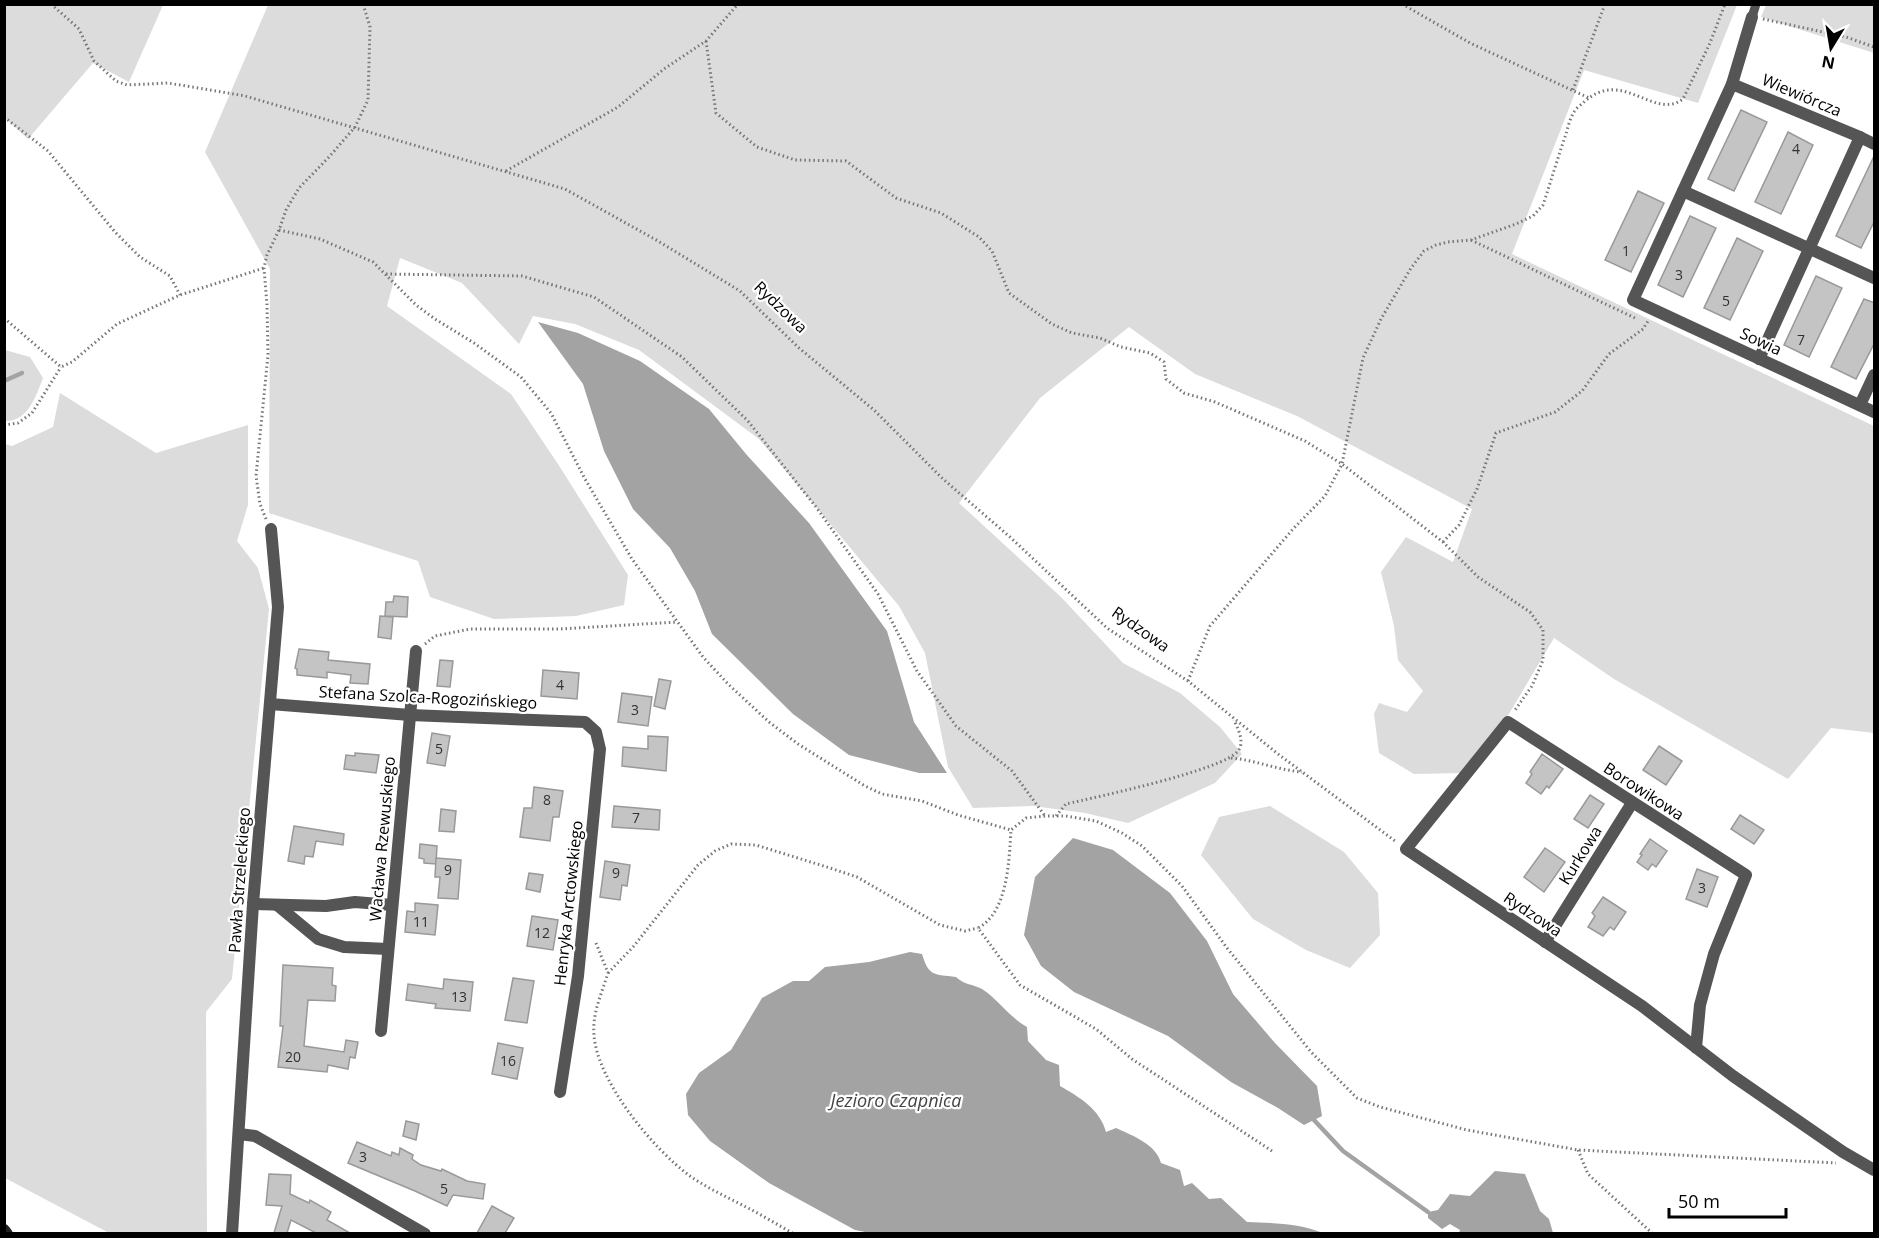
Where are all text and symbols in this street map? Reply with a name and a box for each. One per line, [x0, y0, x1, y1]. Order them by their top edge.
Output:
north arrow [1801, 18, 1861, 78]
text: N [1820, 51, 1837, 75]
street label: Wiewiórcza [1759, 68, 1845, 122]
house number: 4 [1792, 139, 1800, 158]
house number: 1 [1622, 241, 1630, 260]
house number: 3 [1675, 265, 1683, 284]
street label: Rydzowa [750, 276, 812, 338]
house number: 5 [1722, 291, 1730, 310]
street label: Sowia [1737, 322, 1785, 360]
house number: 7 [1797, 330, 1805, 349]
street label: Rydzowa [1108, 601, 1174, 657]
house number: 4 [556, 675, 564, 694]
street label: Stefana Szolca-Rogozińskiego [318, 680, 538, 714]
house number: 3 [631, 700, 639, 719]
house number: 5 [435, 739, 443, 758]
street label: Wacława Rzewuskiego [364, 756, 400, 922]
street label: Borowikowa [1599, 757, 1689, 825]
house number: 8 [543, 790, 551, 809]
street label: Pawła Strzeleckiego [223, 806, 255, 954]
house number: 7 [632, 808, 640, 827]
street label: Henryka Arctowskiego [548, 819, 588, 987]
street label: Kurkowa [1553, 821, 1607, 889]
house number: 9 [444, 860, 452, 879]
house number: 9 [612, 863, 620, 882]
house number: 3 [1698, 878, 1706, 897]
street label: Rydzowa [1499, 886, 1567, 942]
house number: 11 [413, 912, 429, 931]
house number: 12 [534, 923, 550, 942]
house number: 13 [451, 987, 467, 1006]
house number: 20 [285, 1047, 301, 1066]
house number: 16 [500, 1051, 516, 1070]
water label: Jezioro Czapnica [828, 1088, 961, 1112]
house number: 3 [359, 1147, 367, 1166]
house number: 5 [440, 1179, 448, 1198]
scale bar [1669, 1181, 1786, 1219]
text: 50 m [1678, 1189, 1720, 1213]

